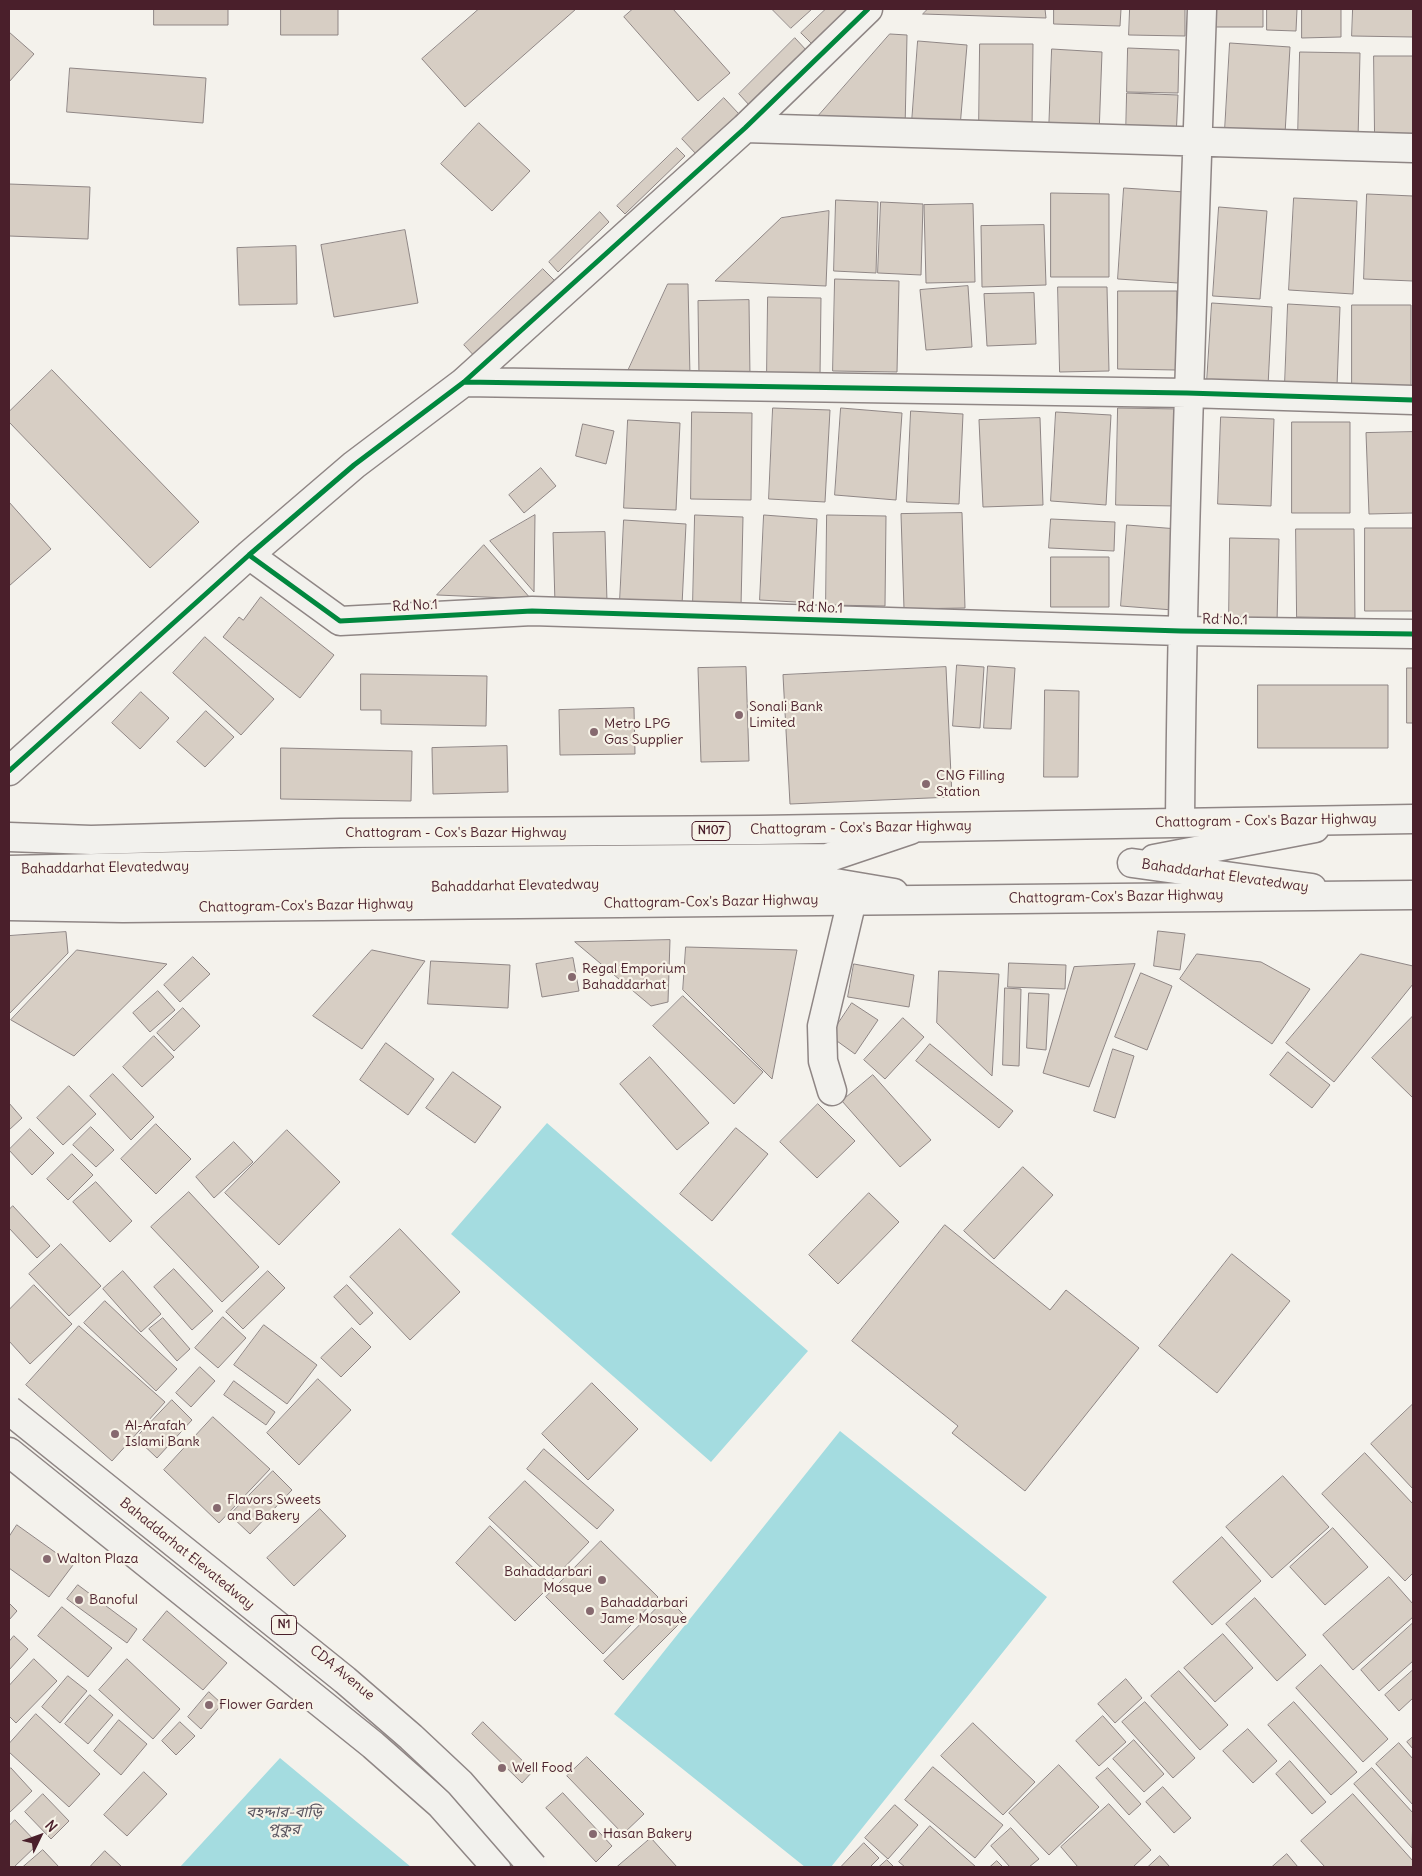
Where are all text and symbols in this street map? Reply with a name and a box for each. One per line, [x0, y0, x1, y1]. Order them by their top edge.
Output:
street label: Rd No.1 [392, 596, 438, 616]
street label: Rd No.1 [797, 599, 843, 617]
street label: Rd No.1 [1202, 611, 1248, 629]
place label: Sonali Bank Limited [749, 699, 823, 732]
marker: Sonali Bank Limited [733, 709, 745, 721]
place label: Metro LPG Gas Supplier [604, 716, 683, 749]
marker: Metro LPG Gas Supplier [588, 726, 600, 738]
place label: CNG Filling Station [936, 768, 1005, 800]
marker: CNG Filling Station [920, 778, 932, 790]
street label: Chattogram - Cox's Bazar Highway [1155, 811, 1377, 831]
street label: Chattogram - Cox's Bazar Highway [750, 818, 972, 838]
road number: N107 [692, 821, 730, 840]
street label: Chattogram - Cox's Bazar Highway [345, 825, 567, 841]
street label: Bahaddarhat Elevatedway [1140, 856, 1310, 896]
street label: Bahaddarhat Elevatedway [21, 858, 189, 878]
street label: Bahaddarhat Elevatedway [431, 876, 599, 896]
street label: Chattogram-Cox's Bazar Highway [1009, 887, 1223, 907]
street label: Chattogram-Cox's Bazar Highway [604, 892, 818, 912]
street label: Chattogram-Cox's Bazar Highway [199, 896, 413, 916]
place label: Regal Emporium Bahaddarhat [582, 961, 686, 994]
marker: Regal Emporium Bahaddarhat [566, 971, 578, 983]
place label: Al-Arafah Islami Bank [125, 1418, 200, 1450]
marker: Al-Arafah Islami Bank [109, 1428, 121, 1440]
place label: Flavors Sweets and Bakery [227, 1492, 321, 1524]
street label: Bahaddarhat Elevatedway [116, 1495, 258, 1613]
marker: Flavors Sweets and Bakery [211, 1502, 223, 1514]
place label: Walton Plaza [57, 1551, 139, 1567]
marker: Walton Plaza [41, 1553, 53, 1565]
place label: Bahaddarbari Mosque [504, 1564, 592, 1596]
marker: Bahaddarbari Mosque [596, 1574, 608, 1586]
place label: Banoful [89, 1592, 138, 1608]
marker: Banoful [73, 1594, 85, 1606]
place label: Bahaddarbari Jame Mosque [600, 1595, 688, 1628]
marker: Bahaddarbari Jame Mosque [584, 1605, 596, 1617]
road number: N1 [272, 1616, 296, 1634]
street label: CDA Avenue [306, 1642, 378, 1704]
place label: Flower Garden [219, 1697, 313, 1713]
marker: Flower Garden [203, 1699, 215, 1711]
place label: Well Food [512, 1760, 573, 1776]
marker: Well Food [496, 1762, 508, 1774]
water label: বহদ্দার-বাড়ি পুকুর [246, 1804, 322, 1839]
north arrow [15, 1811, 65, 1861]
text: N [41, 1816, 61, 1836]
place label: Hasan Bakery [603, 1826, 692, 1842]
marker: Hasan Bakery [587, 1828, 599, 1840]

